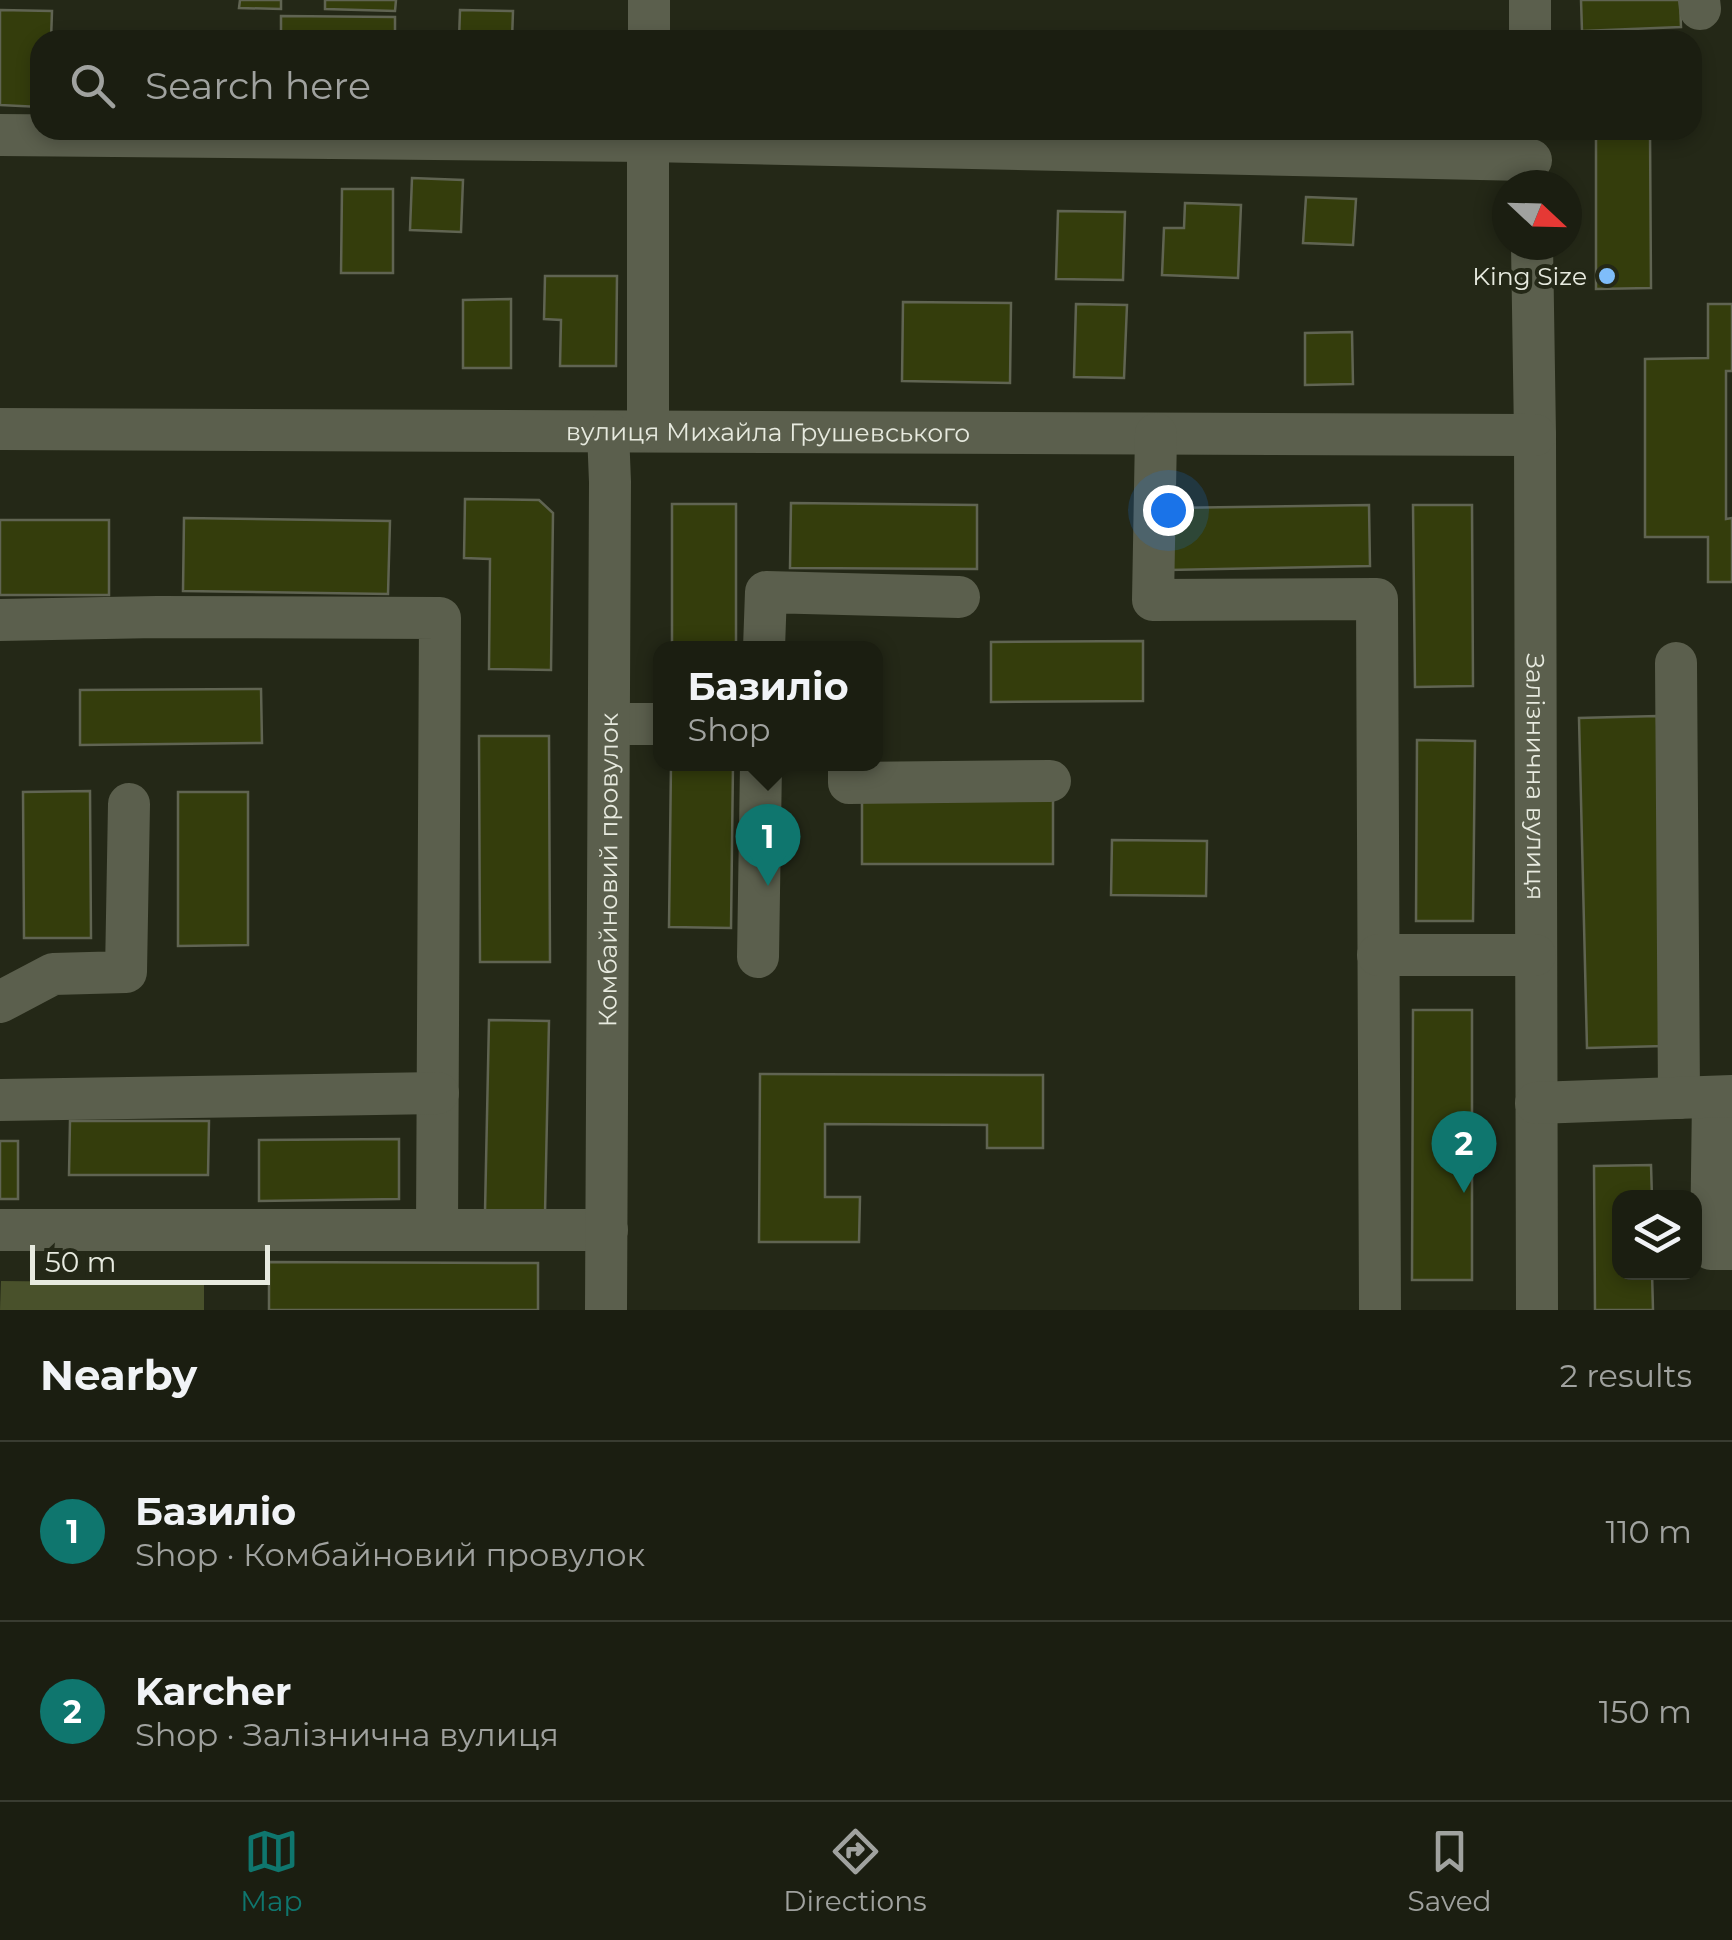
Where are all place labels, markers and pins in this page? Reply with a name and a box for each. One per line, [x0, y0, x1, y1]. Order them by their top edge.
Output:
place label: King Size [1472, 261, 1587, 291]
marker: King Size [1596, 265, 1618, 287]
pin: 1 [736, 804, 800, 886]
pin: 2 [1432, 1110, 1496, 1193]

